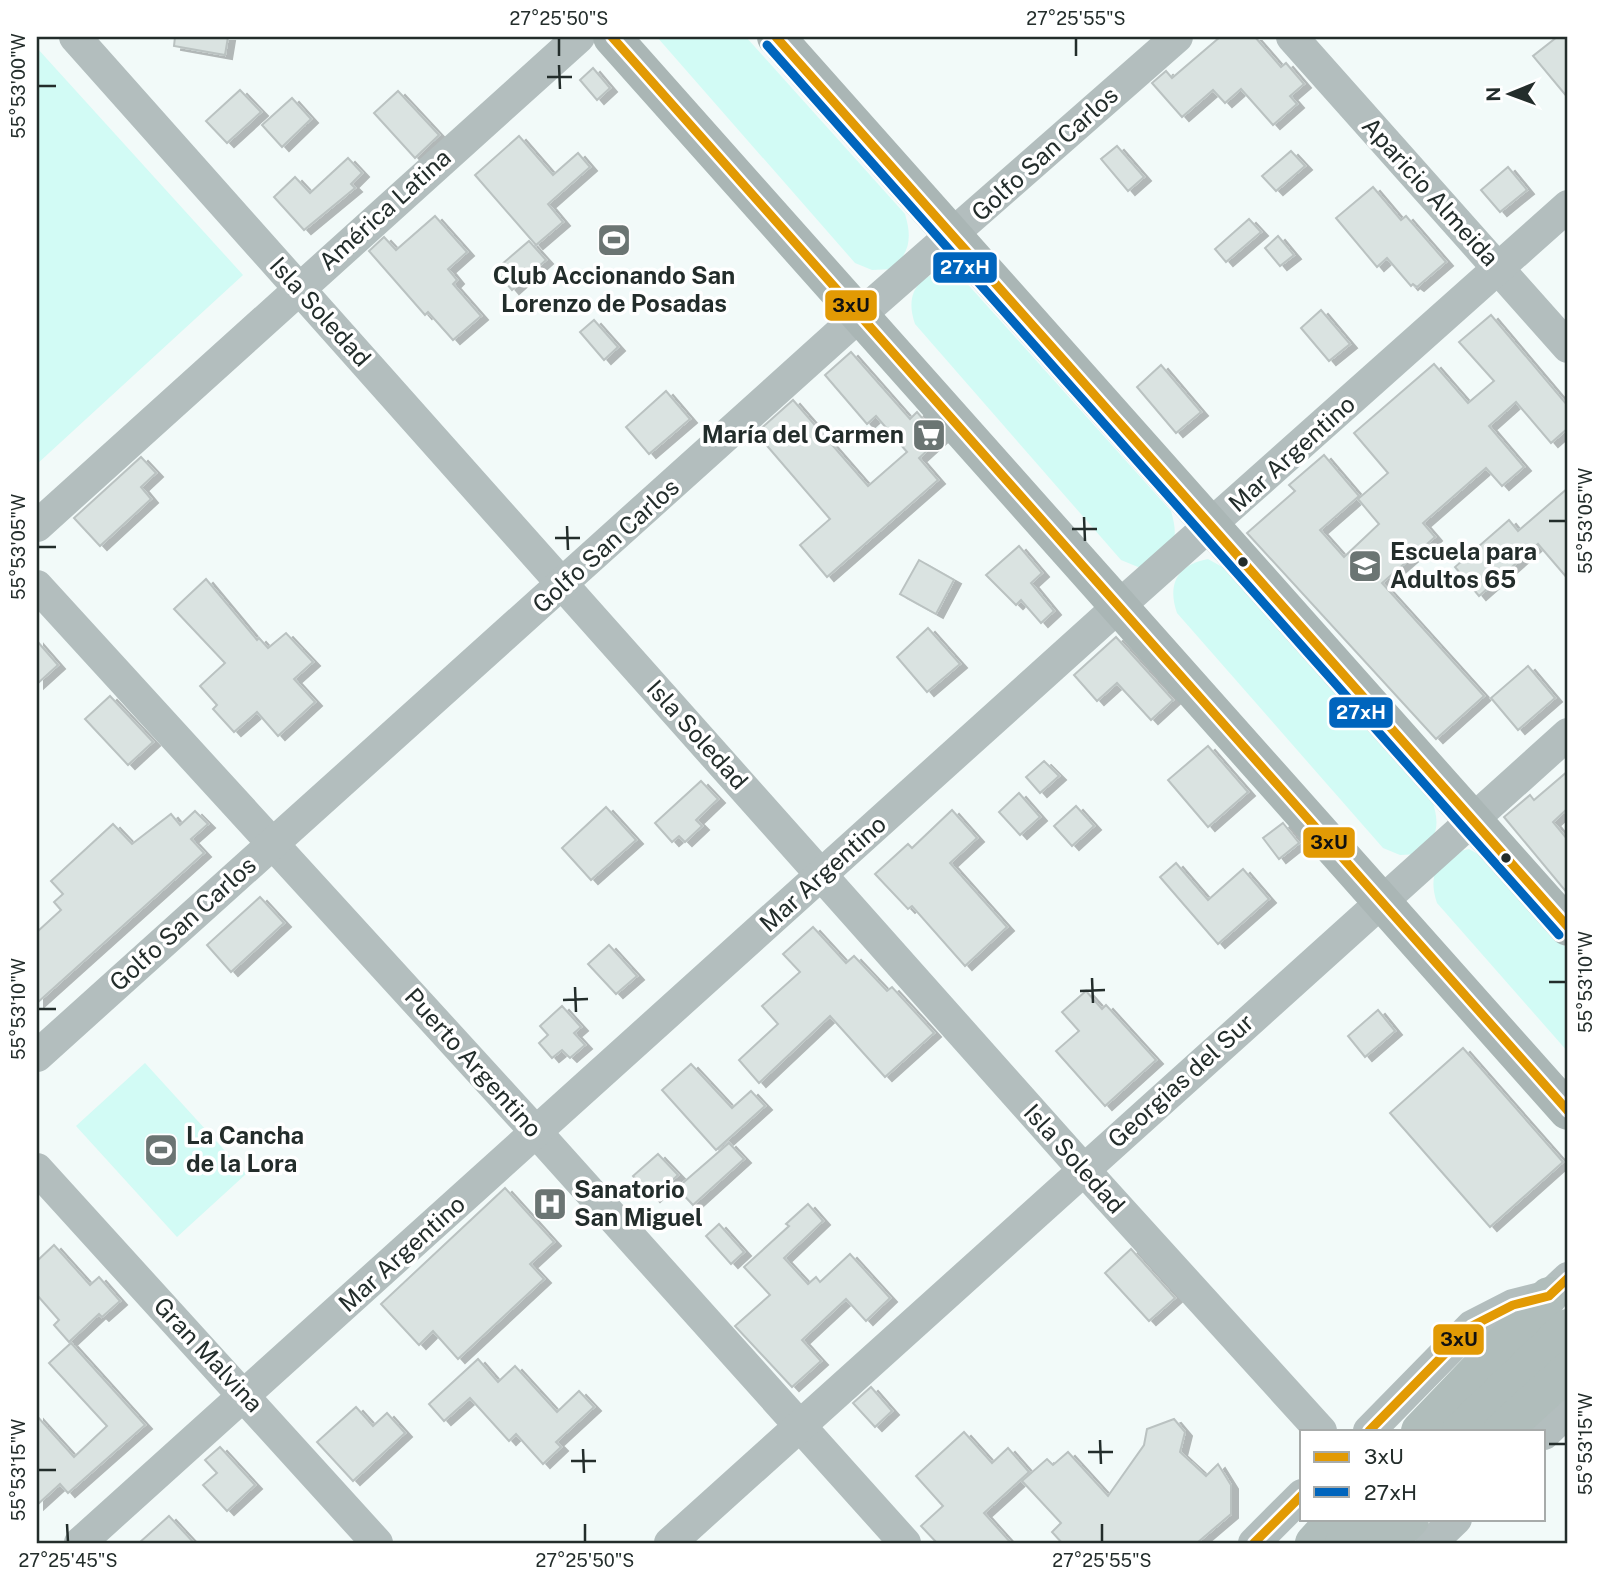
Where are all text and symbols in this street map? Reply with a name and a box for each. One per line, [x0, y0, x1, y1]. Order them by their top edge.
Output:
text: 27°25'50"S [510, 8, 608, 29]
text: 27°25'55"S [1026, 8, 1126, 29]
text: 55°53'00"W [8, 33, 29, 139]
north arrow [1476, 60, 1546, 130]
street label: Golfo San Carlos [966, 80, 1123, 226]
text: N [1482, 87, 1504, 102]
street label: Aparicio Almeida [1357, 111, 1505, 271]
street label: América Latina [313, 143, 456, 276]
sports icon: Club Accionando San Lorenzo de Posadas [595, 221, 633, 259]
street label: Isla Soledad [264, 251, 377, 372]
line badge: 27xH [932, 251, 998, 284]
text: 27xH [940, 256, 990, 278]
place label: Club Accionando San Lorenzo de Posadas [493, 261, 735, 317]
line badge: 3xU [824, 289, 878, 322]
text: 3xU [832, 294, 870, 316]
street label: Mar Argentino [1223, 389, 1360, 517]
supermarket icon: María del Carmen [910, 416, 948, 454]
place label: María del Carmen [702, 420, 904, 448]
text: 55°53'05"W [1575, 468, 1596, 574]
street label: Golfo San Carlos [527, 472, 684, 618]
text: 55°53'05"W [8, 494, 29, 600]
place label: Escuela para Adultos 65 [1390, 537, 1537, 593]
school or university icon: Escuela para Adultos 65 [1346, 547, 1384, 585]
unlabelled marker [1236, 555, 1250, 569]
street label: Isla Soledad [641, 674, 754, 795]
line badge: 27xH [1328, 696, 1394, 729]
text: 27xH [1336, 701, 1386, 723]
street label: Mar Argentino [754, 809, 891, 937]
line badge: 3xU [1302, 826, 1356, 859]
text: 3xU [1310, 831, 1348, 853]
street label: Golfo San Carlos [104, 850, 261, 996]
unlabelled marker [1499, 851, 1513, 865]
text: 55°53'10"W [1575, 931, 1596, 1033]
text: 55°53'10"W [8, 958, 29, 1060]
street label: Puerto Argentino [400, 982, 548, 1142]
street label: Georgias del Sur [1102, 1008, 1259, 1153]
street label: Isla Soledad [1018, 1098, 1131, 1219]
place label: La Cancha de la Lora [186, 1121, 304, 1177]
sports icon: La Cancha de la Lora [142, 1131, 180, 1169]
place label: Sanatorio San Miguel [574, 1175, 703, 1231]
hospital icon: Sanatorio San Miguel [531, 1185, 569, 1223]
street label: Mar Argentino [333, 1189, 470, 1317]
street label: Gran Malvina [149, 1291, 269, 1417]
line badge: 3xU [1432, 1323, 1485, 1356]
text: 3xU [1440, 1328, 1478, 1350]
text: 55°53'15"W [1575, 1393, 1596, 1495]
text: 55°53'15"W [8, 1419, 29, 1521]
legend [1300, 1430, 1546, 1520]
text: 3xU [1364, 1444, 1404, 1469]
text: 27xH [1364, 1480, 1417, 1505]
text: 27°25'45"S [18, 1550, 118, 1571]
text: 27°25'50"S [536, 1550, 634, 1571]
text: 27°25'55"S [1052, 1550, 1152, 1571]

